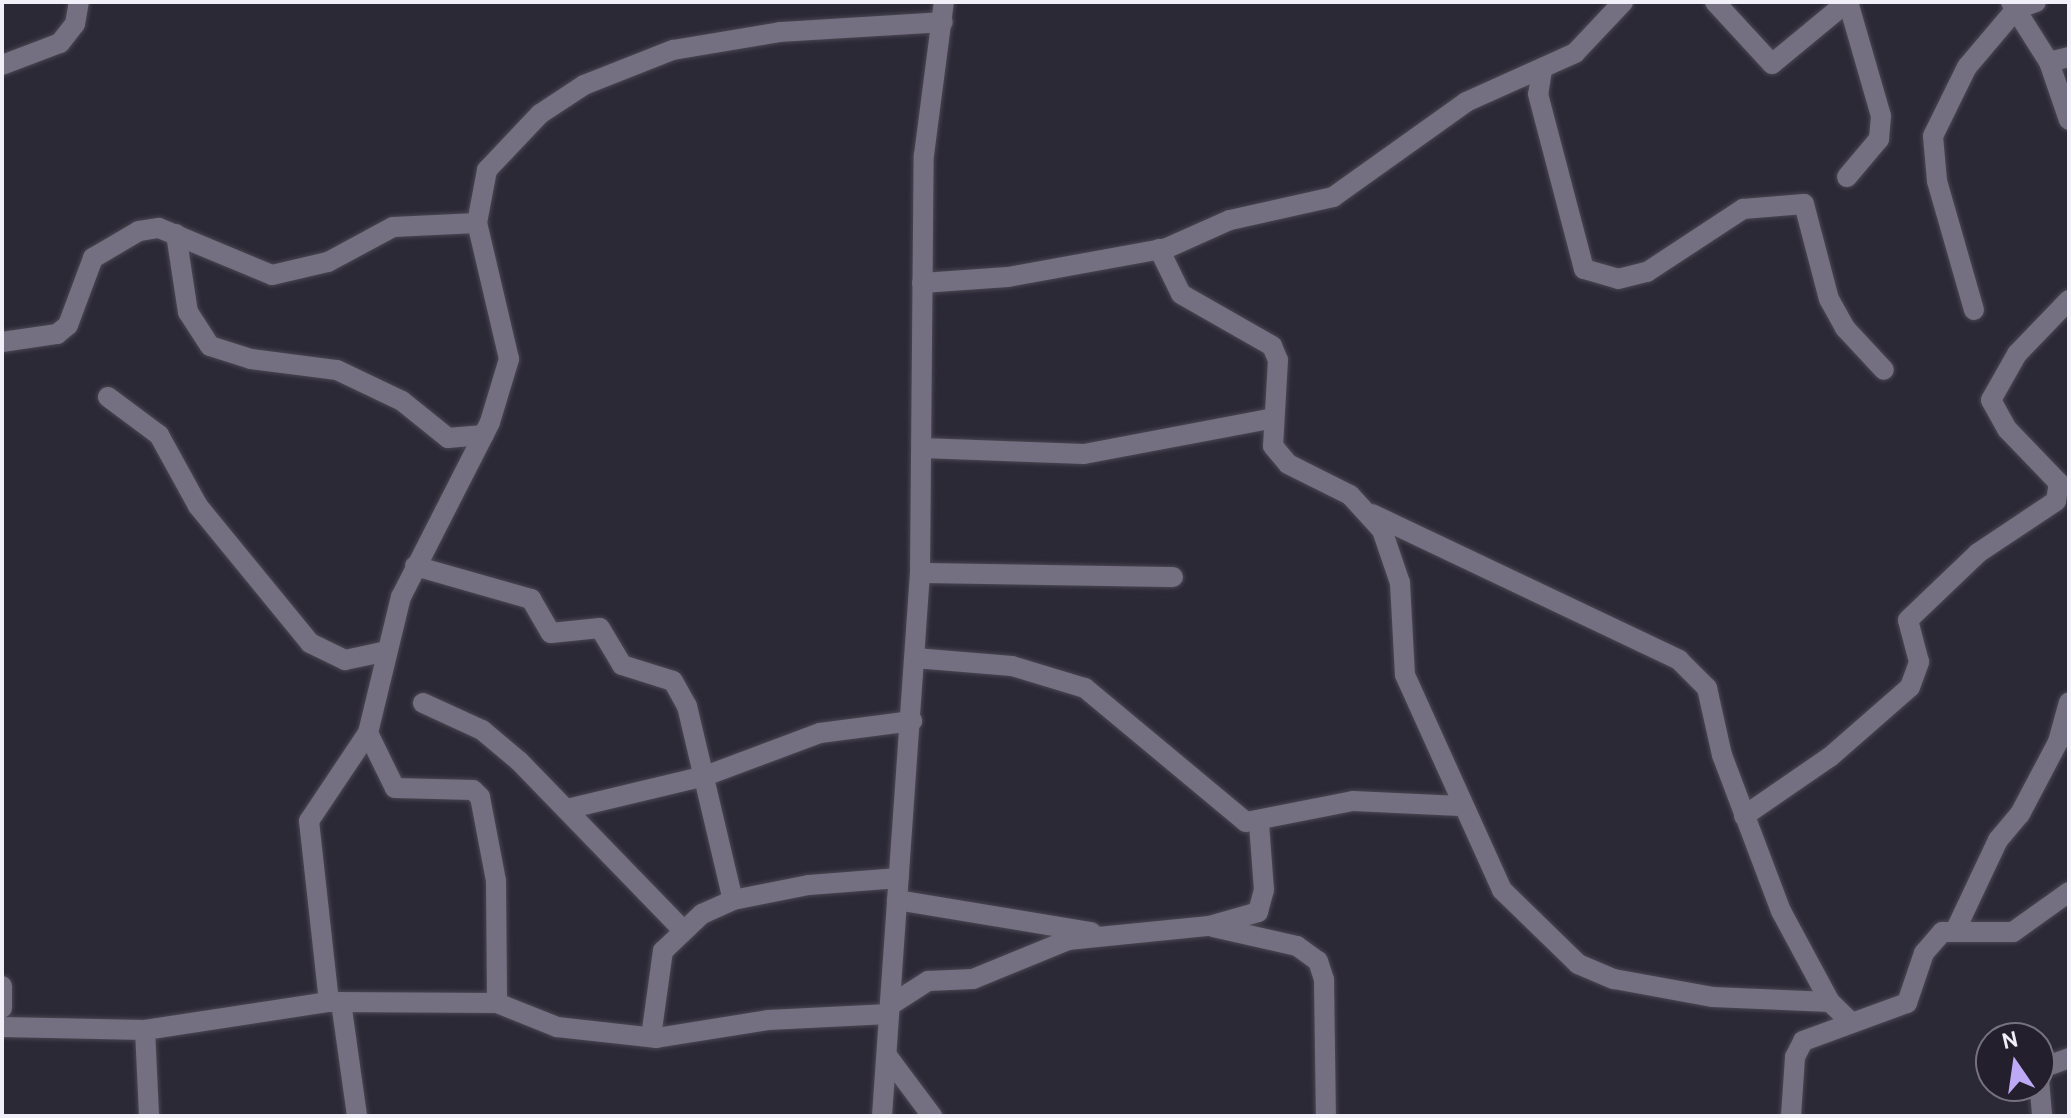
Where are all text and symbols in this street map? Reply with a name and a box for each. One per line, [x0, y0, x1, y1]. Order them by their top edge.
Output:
north arrow [1975, 1022, 2055, 1102]
text: N [1999, 1025, 2021, 1055]

